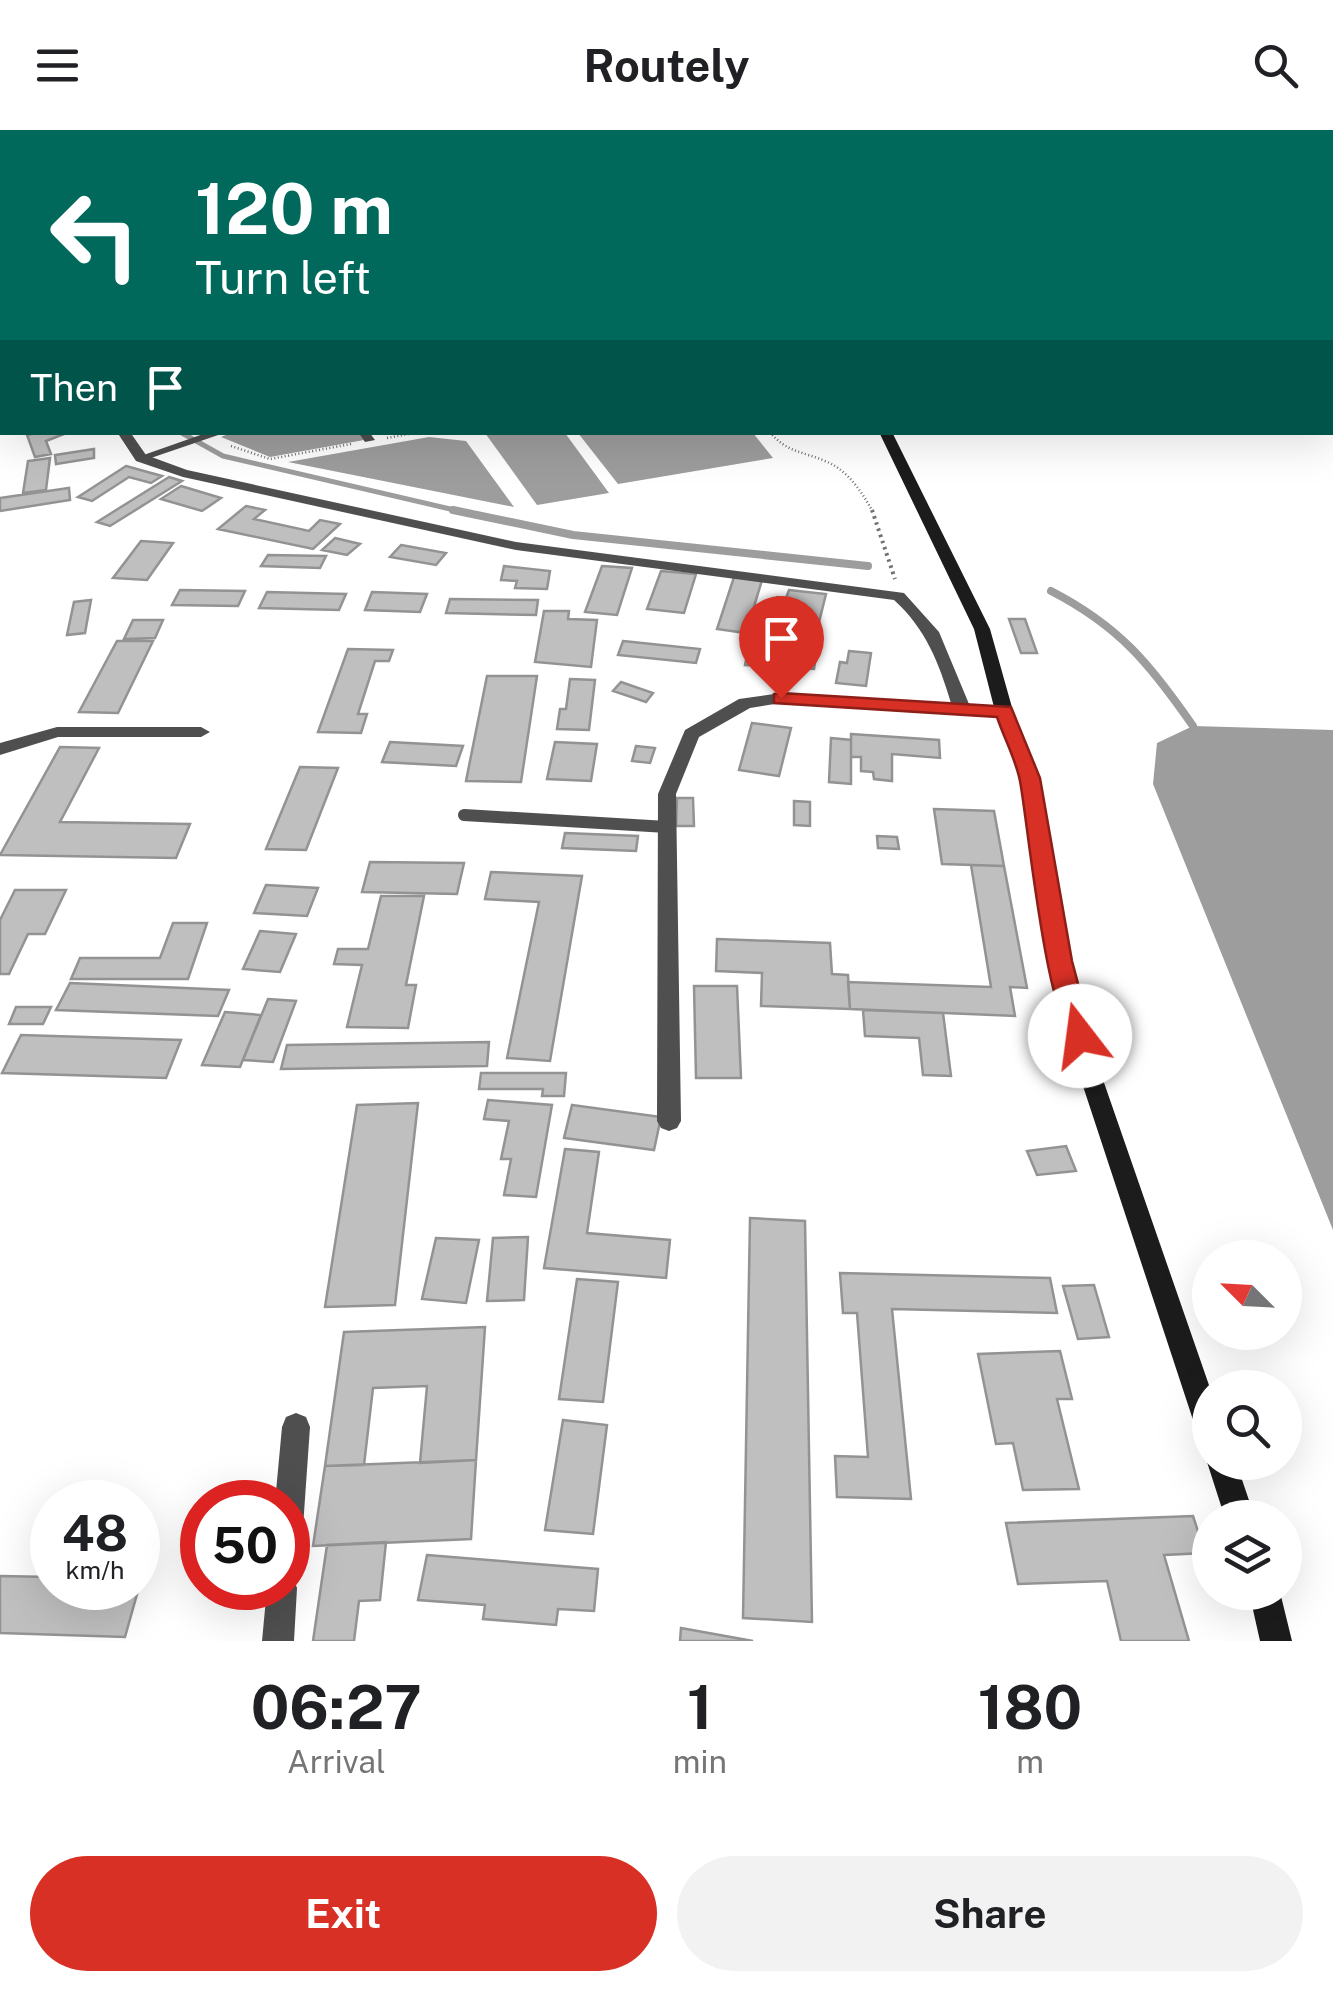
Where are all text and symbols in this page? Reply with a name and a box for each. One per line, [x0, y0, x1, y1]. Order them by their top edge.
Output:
icon: menu [30, 38, 85, 93]
icon: search [1248, 38, 1303, 93]
text: Routely [584, 39, 749, 92]
text: 120 m [195, 167, 393, 250]
icon: left [30, 170, 160, 300]
text: Turn left [195, 251, 371, 304]
icon: arrive [138, 360, 193, 415]
text: Then [30, 365, 118, 410]
pin [739, 596, 824, 699]
icon: arrive [754, 611, 809, 666]
position arrow [1028, 984, 1132, 1088]
north arrow [1192, 1240, 1302, 1350]
map controls [1192, 1240, 1302, 1610]
button: search [1192, 1370, 1302, 1480]
speed limit sign: 50 [180, 1480, 310, 1610]
button: layers [1192, 1500, 1302, 1610]
text: 48 [62, 1503, 128, 1562]
text: km/h [66, 1555, 124, 1585]
text: 06:27 [251, 1672, 422, 1743]
text: 1 [687, 1672, 713, 1743]
text: 180 [978, 1672, 1082, 1743]
text: Arrival [287, 1743, 386, 1780]
text: min [673, 1743, 727, 1780]
text: m [1016, 1743, 1044, 1780]
button: Exit [30, 1856, 657, 1971]
button: Share [677, 1856, 1303, 1971]

